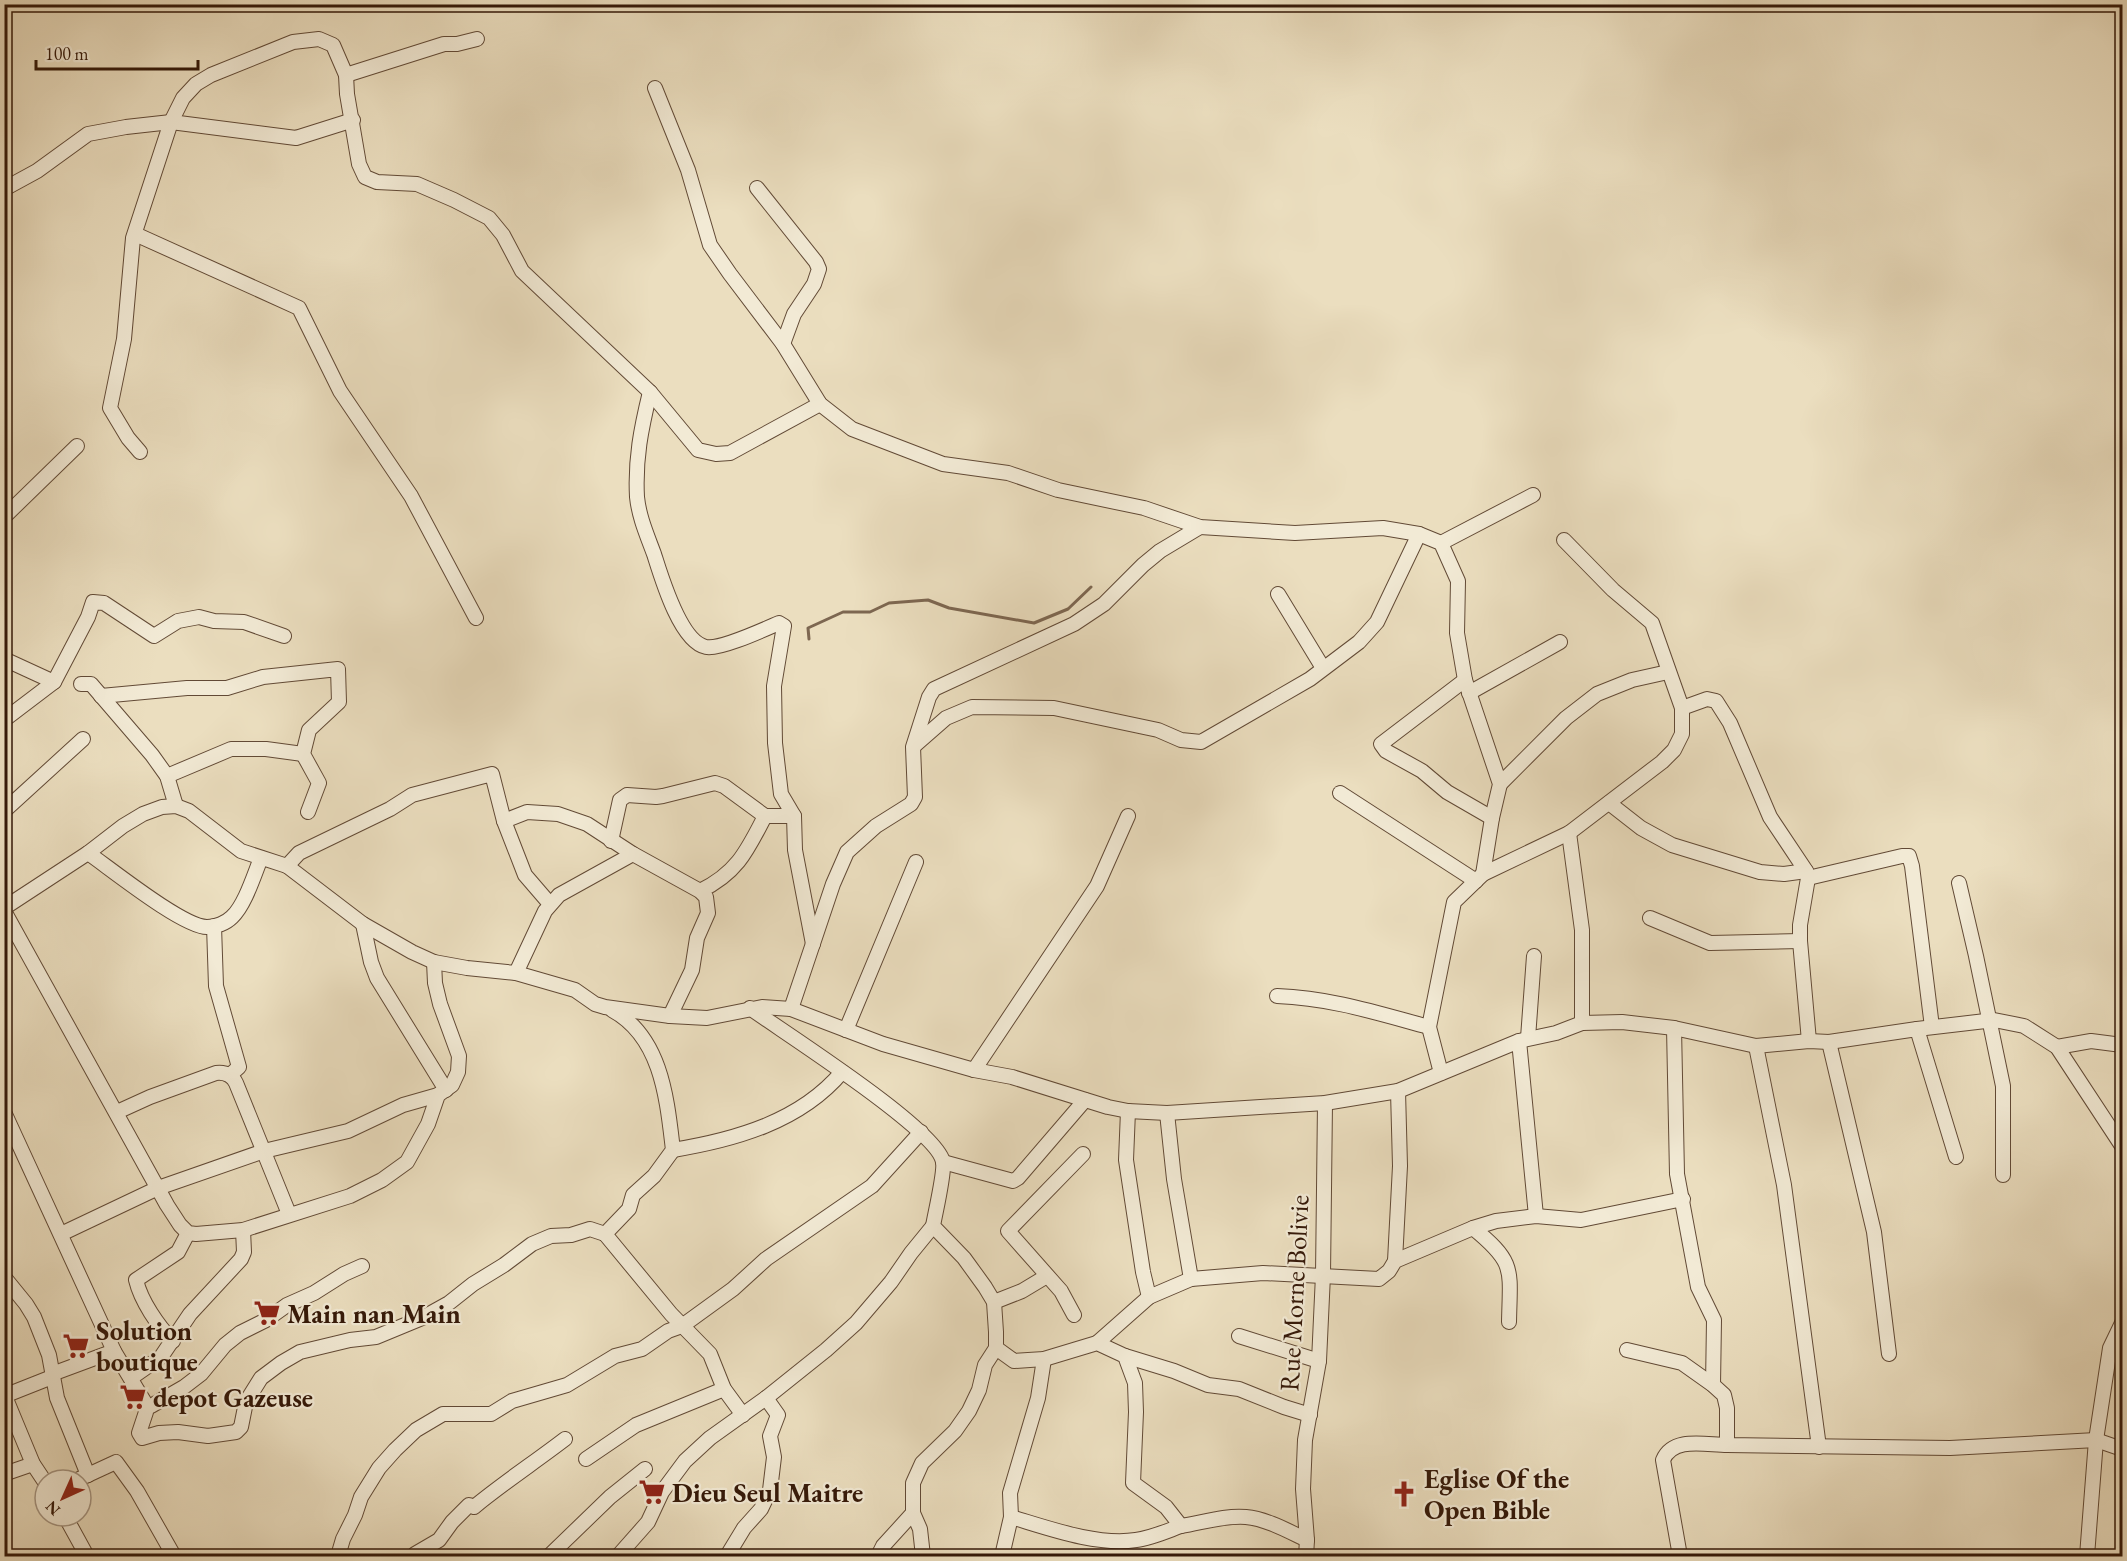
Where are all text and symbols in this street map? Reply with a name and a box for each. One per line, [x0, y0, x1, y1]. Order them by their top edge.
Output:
scale bar [36, 33, 198, 71]
text: 100 m [45, 42, 89, 65]
street label: Rue Morne Bolivie [1271, 1194, 1317, 1392]
place label: Main nan Main [287, 1296, 461, 1331]
supermarket icon: Main nan Main [252, 1298, 282, 1328]
place label: Solution boutique [96, 1313, 198, 1379]
supermarket icon: Solution boutique [61, 1331, 91, 1361]
place label: depot Gazeuse [153, 1380, 313, 1415]
supermarket icon: depot Gazeuse [118, 1382, 148, 1412]
place label: Eglise Of the Open Bible [1424, 1461, 1569, 1527]
north arrow [33, 1468, 93, 1528]
place label: Dieu Seul Maitre [672, 1475, 863, 1510]
supermarket icon: Dieu Seul Maitre [637, 1477, 667, 1507]
church icon: Eglise Of the Open Bible [1389, 1479, 1419, 1509]
text: N [41, 1496, 65, 1520]

